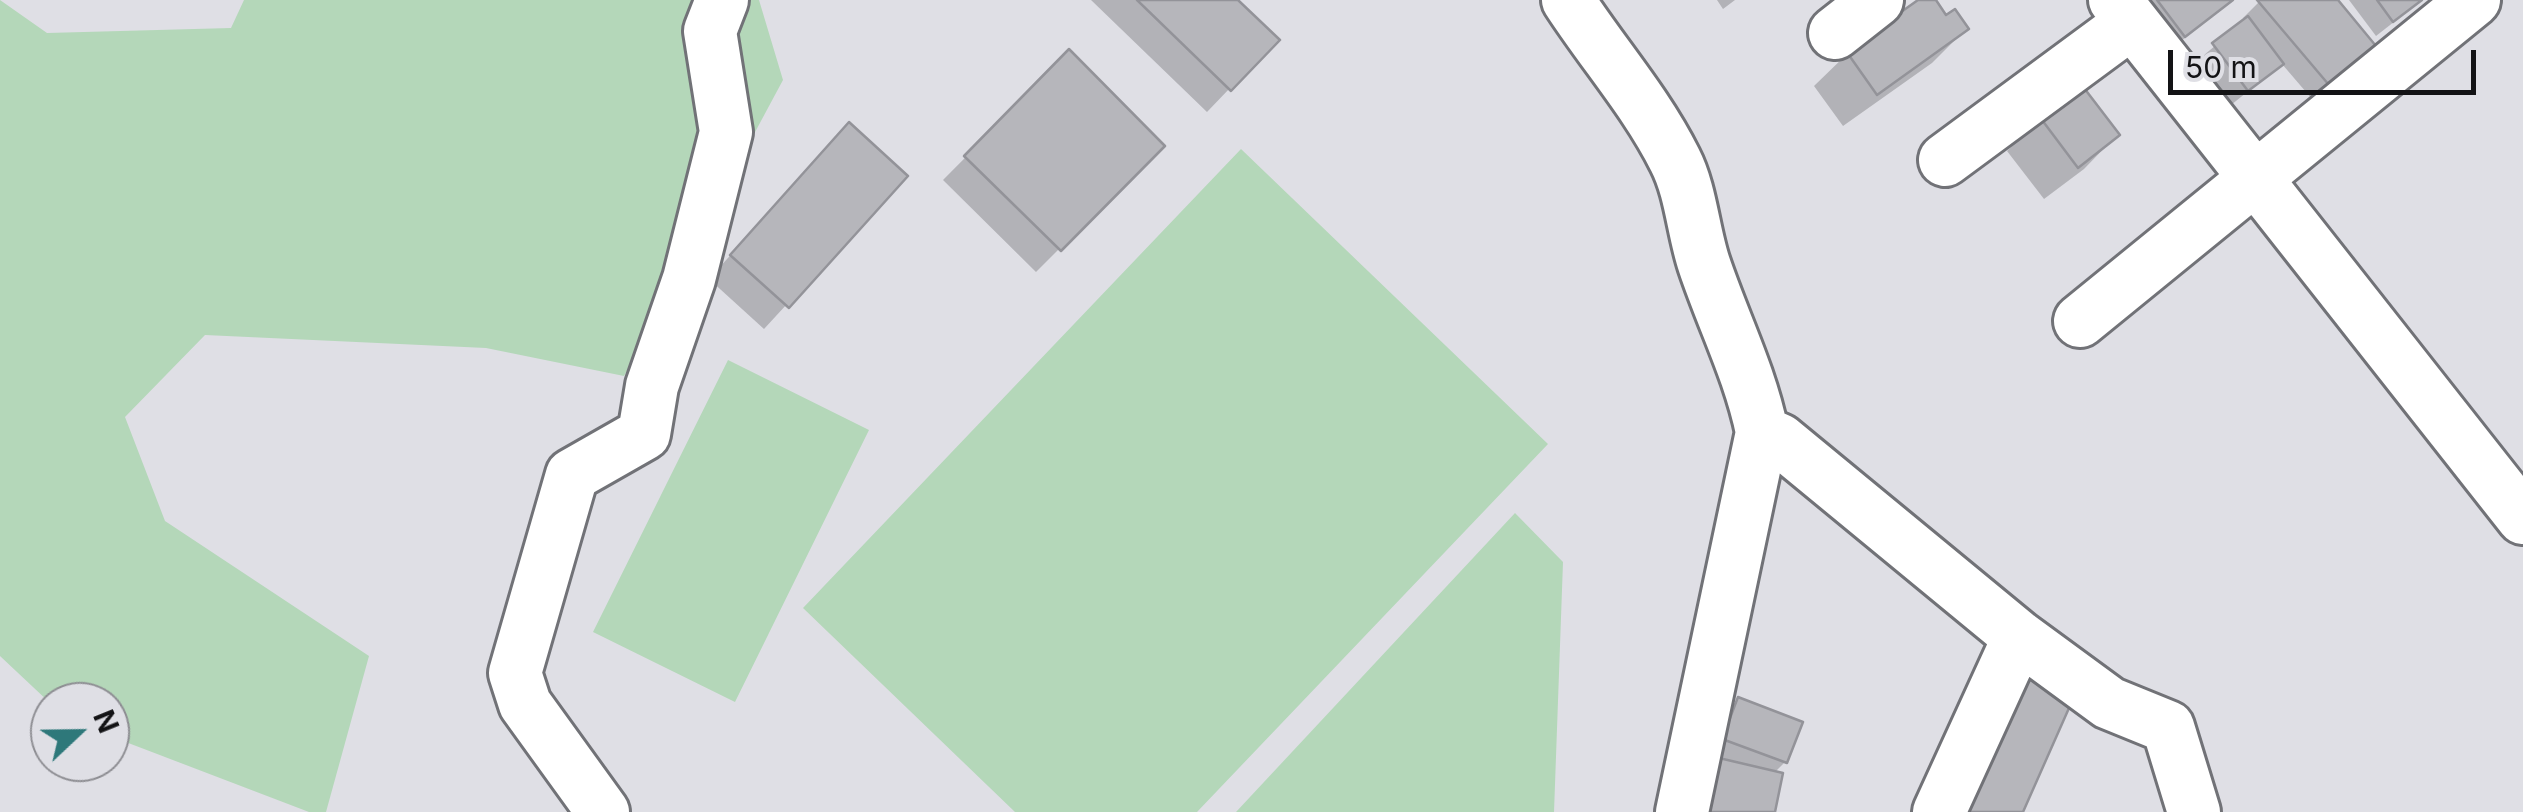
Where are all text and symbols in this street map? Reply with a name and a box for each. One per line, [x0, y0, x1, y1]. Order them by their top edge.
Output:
scale bar [2173, 30, 2480, 92]
text: 50 m [2185, 49, 2257, 85]
north arrow [30, 682, 130, 782]
text: N [86, 705, 126, 738]

